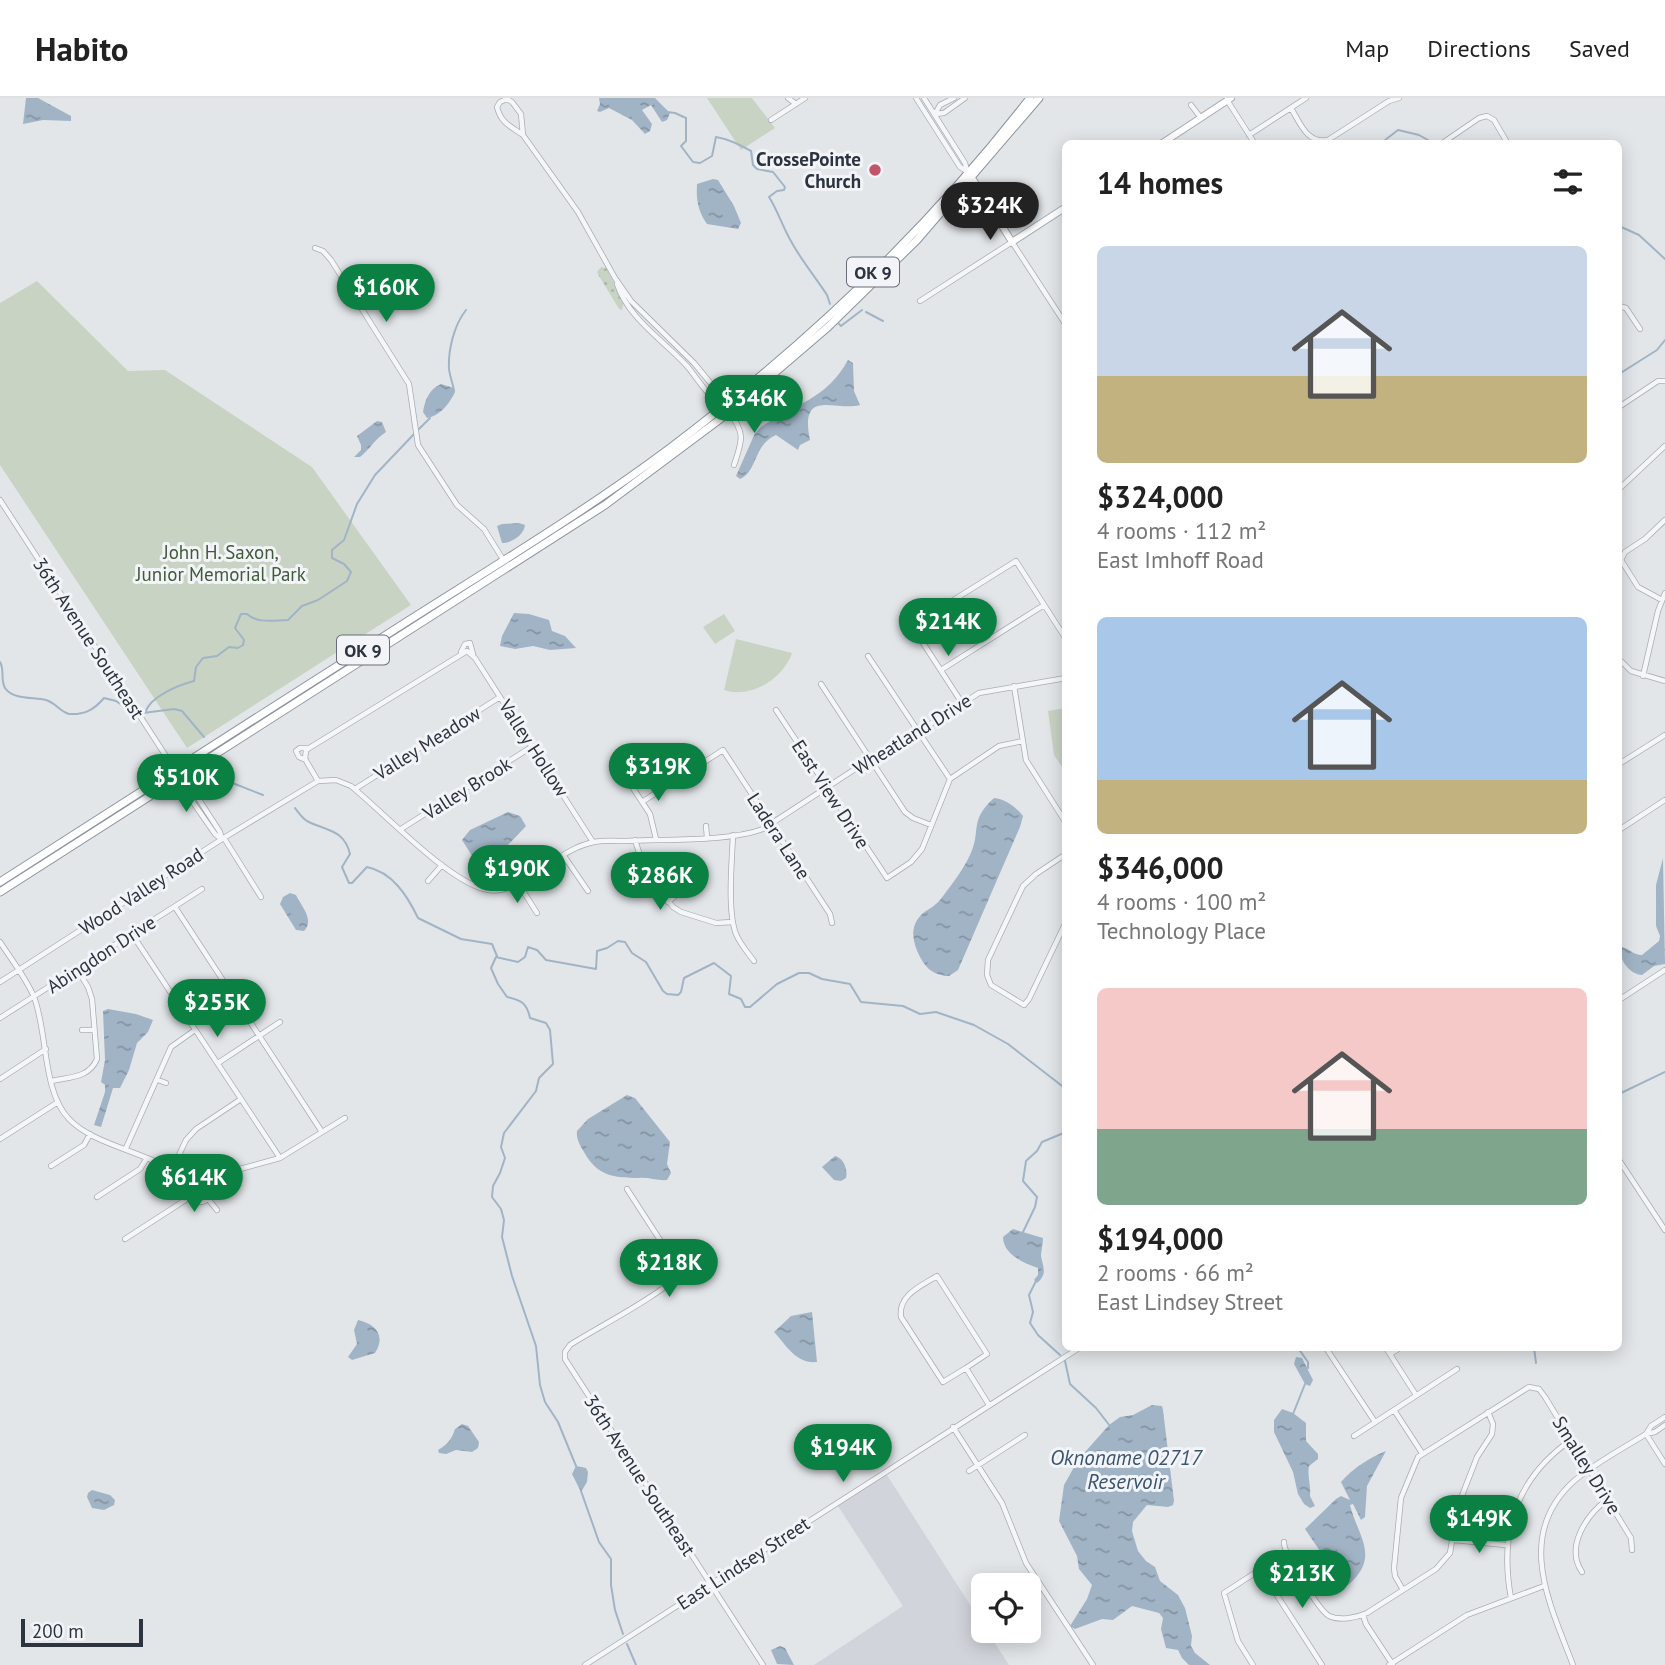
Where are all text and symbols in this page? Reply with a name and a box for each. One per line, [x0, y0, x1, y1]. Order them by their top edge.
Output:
text: Habito [35, 27, 129, 70]
text: Map [1345, 33, 1389, 64]
text: Directions [1427, 33, 1531, 64]
text: Saved [1569, 33, 1630, 64]
place label: CrossePointe Church [756, 147, 861, 193]
marker: CrossePointe Church [867, 162, 883, 178]
text: 14 homes [1097, 163, 1223, 202]
icon: filters [1549, 163, 1587, 201]
pin: $324K [941, 183, 1039, 242]
text: $324K [957, 190, 1023, 219]
road number: OK 9 [847, 258, 899, 286]
pin: $160K [337, 264, 435, 324]
text: $160K [353, 272, 419, 301]
icon: home [1279, 291, 1405, 417]
pin: $346K [705, 376, 803, 435]
text: $346K [721, 383, 787, 412]
text: $324,000 [1097, 477, 1224, 516]
text: 4 rooms · 112 m² [1097, 516, 1266, 545]
park label: John H. Saxon, Junior Memorial Park [135, 540, 306, 586]
text: East Imhoff Road [1097, 545, 1264, 574]
street label: 36th Avenue Southeast [28, 553, 150, 724]
pin: $214K [899, 598, 997, 658]
text: $214K [915, 606, 981, 635]
road number: OK 9 [337, 636, 389, 664]
icon: home [1279, 662, 1405, 788]
street label: Wheatland Drive [848, 688, 976, 780]
street label: Valley Hollow [493, 694, 574, 801]
street label: Valley Meadow [368, 701, 485, 786]
street label: East View Drive [787, 735, 875, 853]
pin: $319K [609, 744, 707, 803]
street label: Valley Brook [417, 751, 516, 825]
text: $319K [625, 751, 691, 780]
pin: $510K [137, 754, 235, 814]
text: $510K [153, 762, 219, 791]
street label: Ladera Lane [742, 788, 816, 884]
street label: Wood Valley Road [74, 842, 208, 940]
pin: $190K [468, 846, 566, 905]
text: $346,000 [1097, 848, 1224, 887]
pin: $286K [611, 852, 709, 912]
text: $190K [484, 853, 550, 882]
text: $286K [627, 860, 693, 889]
text: 4 rooms · 100 m² [1097, 887, 1266, 916]
street label: Abingdon Drive [42, 910, 160, 998]
text: Technology Place [1097, 916, 1266, 945]
pin: $255K [168, 979, 266, 1039]
text: $255K [184, 987, 250, 1016]
icon: home [1279, 1033, 1405, 1159]
pin: $614K [145, 1154, 243, 1214]
text: $614K [161, 1162, 227, 1191]
text: $194,000 [1097, 1219, 1224, 1258]
pin: $218K [620, 1240, 718, 1299]
text: $218K [636, 1247, 702, 1276]
text: 2 rooms · 66 m² [1097, 1258, 1254, 1287]
text: East Lindsey Street [1097, 1287, 1283, 1316]
street label: 36th Avenue Southeast [579, 1390, 701, 1561]
street label: Smalley Drive [1547, 1412, 1627, 1518]
pin: $194K [794, 1424, 892, 1484]
text: $194K [810, 1432, 876, 1461]
water label: Oknoname 02717 Reservoir [1050, 1444, 1204, 1495]
pin: $149K [1430, 1496, 1528, 1555]
text: $149K [1446, 1503, 1512, 1532]
street label: East Lindsey Street [672, 1511, 814, 1615]
pin: $213K [1253, 1550, 1351, 1610]
text: $213K [1269, 1558, 1335, 1587]
map controls [971, 1573, 1041, 1643]
button: locate [971, 1573, 1041, 1643]
scale bar [21, 1616, 144, 1648]
text: 200 m [32, 1619, 84, 1643]

